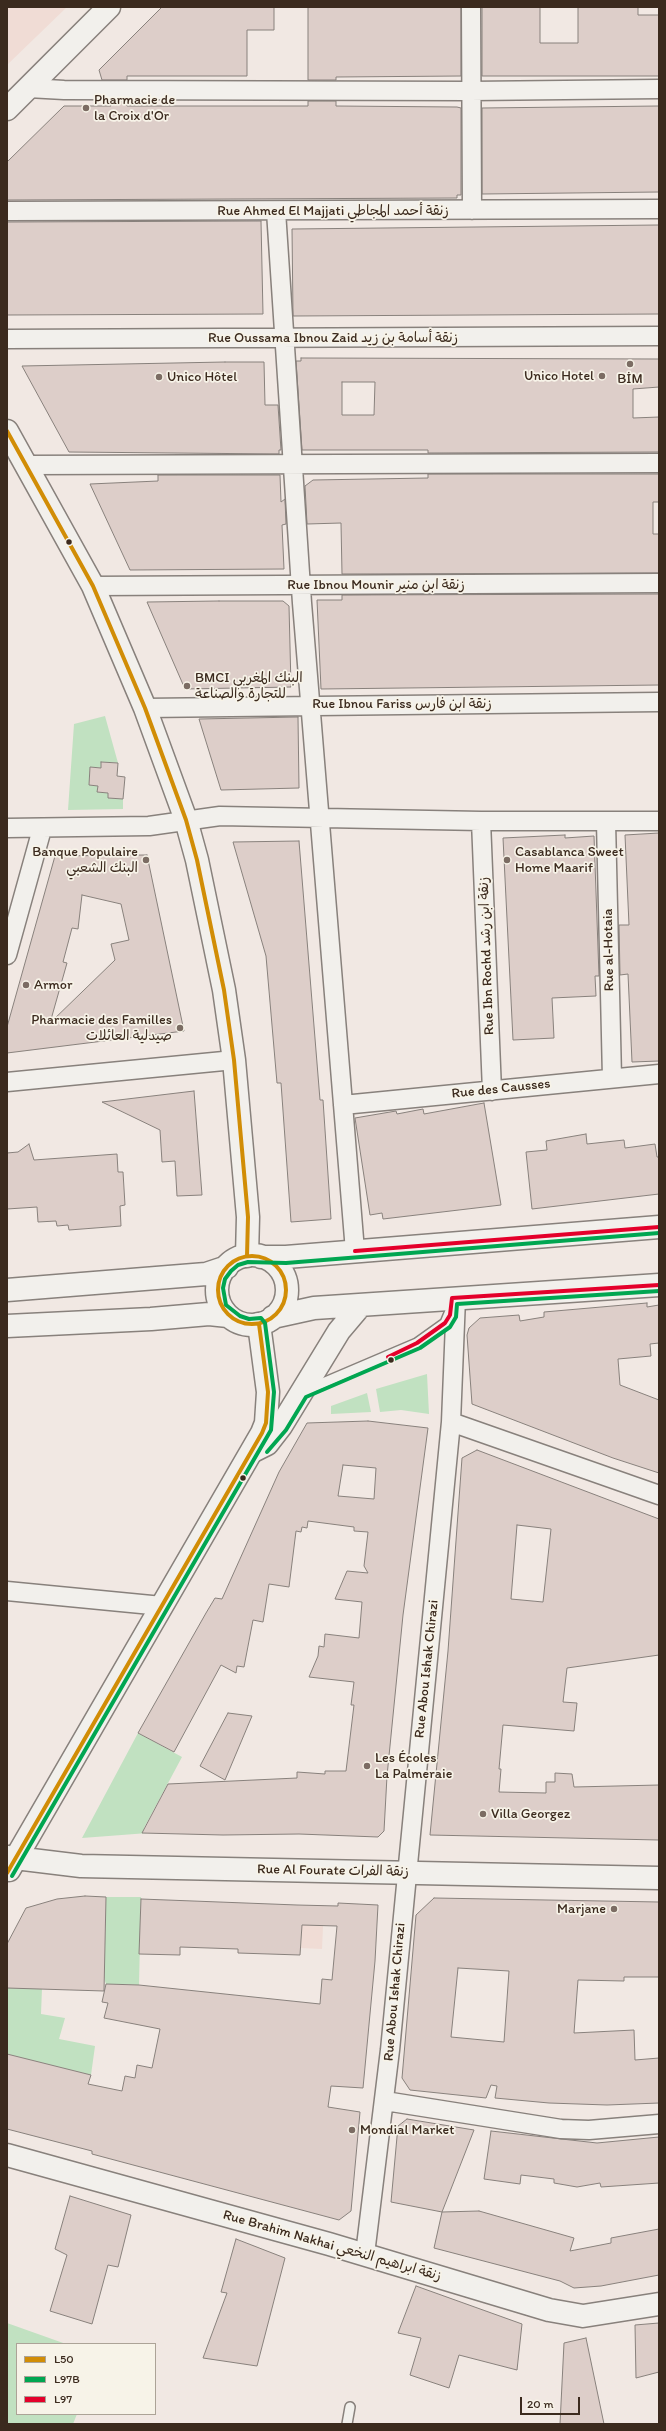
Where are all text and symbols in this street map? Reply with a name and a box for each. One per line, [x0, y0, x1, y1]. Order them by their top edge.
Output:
place label: Pharmacie de la Croix d'Or [94, 92, 175, 124]
marker: Pharmacie de la Croix d'Or [81, 103, 91, 113]
street label: Rue Ahmed El Majjati زنقة أحمد المجاطي [217, 203, 449, 219]
street label: Rue Oussama Ibnou Zaid زنقة أسامة بن زيد [208, 330, 458, 346]
marker: BİM [625, 359, 635, 369]
place label: Unico Hotel [524, 368, 594, 384]
place label: Unico Hôtel [167, 369, 237, 385]
marker: Unico Hotel [597, 371, 607, 381]
place label: BİM [617, 371, 643, 387]
marker: Unico Hôtel [154, 372, 164, 382]
unlabelled marker [64, 537, 74, 547]
street label: Rue Ibnou Mounir زنقة ابن منير [287, 577, 465, 593]
place label: BMCI البنك المغربي للتجارة والصناعة [195, 670, 303, 702]
marker: BMCI البنك المغربي للتجارة والصناعة [182, 681, 192, 691]
street label: Rue Ibnou Fariss زنقة ابن فارس [312, 696, 492, 712]
place label: Banque Populaire البنك الشعبي [32, 844, 138, 876]
place label: Casablanca Sweet Home Maarif [515, 844, 624, 876]
marker: Banque Populaire البنك الشعبي [141, 855, 151, 865]
marker: Casablanca Sweet Home Maarif [502, 855, 512, 865]
street label: Rue Ibn Rochd زنقة ابن رشد [476, 877, 498, 1035]
street label: Rue al-Hotaia [600, 909, 618, 991]
place label: Armor [34, 977, 73, 993]
marker: Armor [21, 980, 31, 990]
place label: Pharmacie des Familles صيدلية العائلات [31, 1012, 172, 1044]
marker: Pharmacie des Familles صيدلية العائلات [175, 1023, 185, 1033]
street label: Rue des Causses [451, 1075, 551, 1103]
unlabelled marker [386, 1355, 396, 1365]
unlabelled marker [238, 1473, 248, 1483]
street label: Rue Abou Ishak Chirazi [411, 1599, 443, 1739]
place label: Les Écoles La Palmeraie [375, 1750, 452, 1782]
marker: Les Écoles La Palmeraie [362, 1761, 372, 1771]
place label: Villa Georgez [491, 1806, 570, 1822]
marker: Villa Georgez [478, 1809, 488, 1819]
street label: Rue Al Fourate زنقة الفرات [257, 1861, 409, 1881]
place label: Marjane [557, 1901, 606, 1917]
marker: Marjane [609, 1904, 619, 1914]
street label: Rue Abou Ishak Chirazi [381, 1922, 409, 2062]
place label: Mondial Market [360, 2122, 454, 2138]
marker: Mondial Market [347, 2125, 357, 2135]
street label: Rue Brahim Nakhai زنقة ابراهيم النخعي [221, 2207, 443, 2285]
legend [16, 2343, 156, 2415]
text: L50 [54, 2352, 74, 2366]
text: L97B [54, 2372, 80, 2386]
scale bar [522, 2389, 582, 2415]
text: L97 [54, 2392, 72, 2406]
text: 20 m [527, 2397, 554, 2411]

